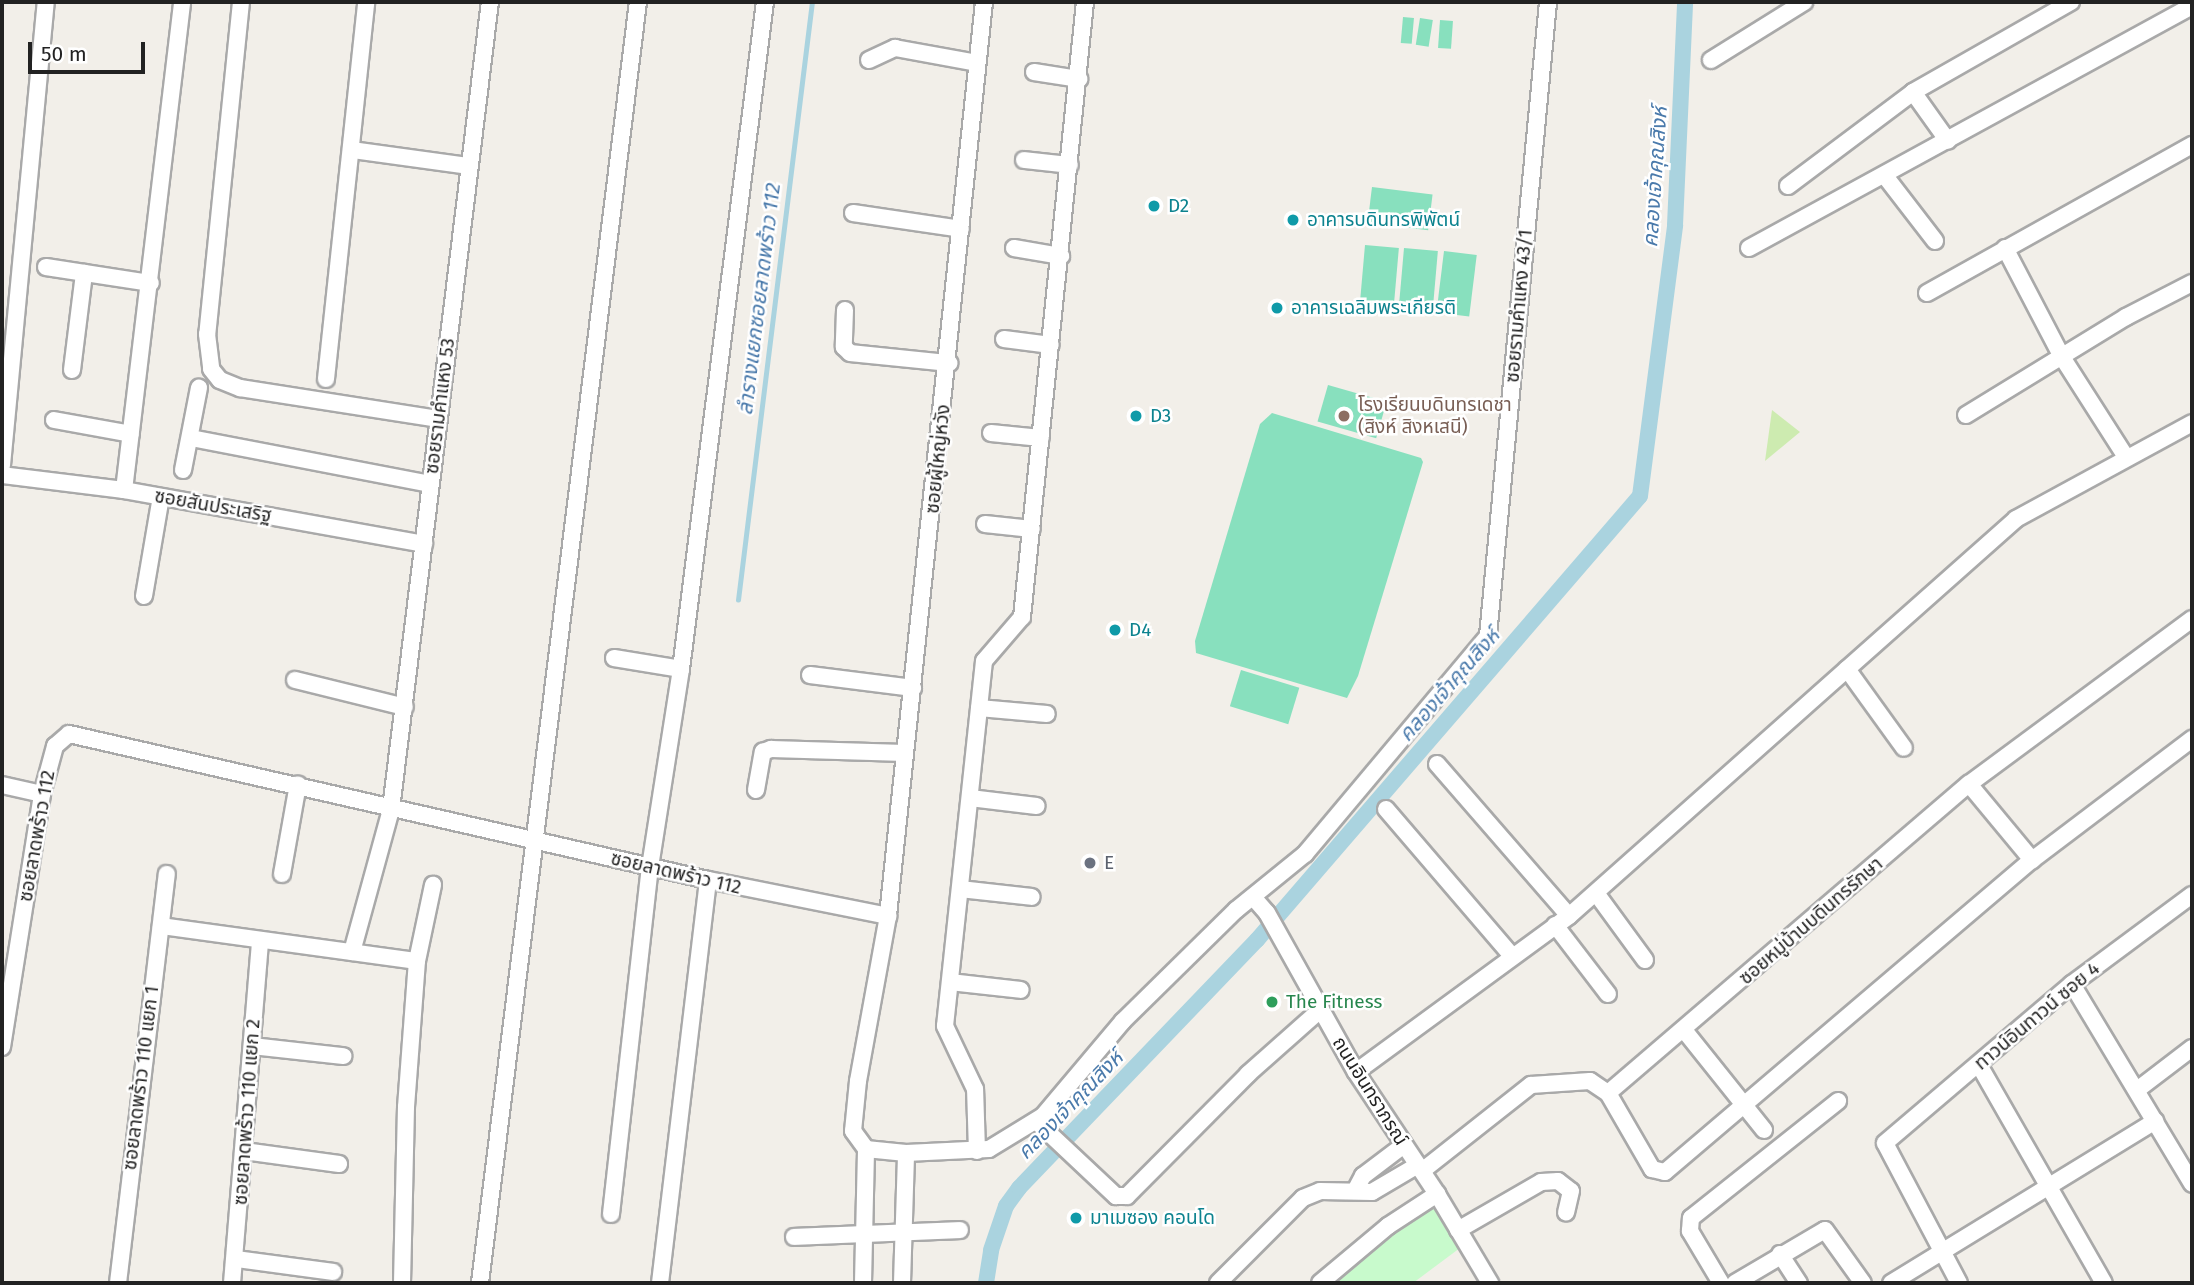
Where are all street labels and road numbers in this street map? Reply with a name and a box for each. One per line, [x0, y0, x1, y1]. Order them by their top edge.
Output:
street label: ซอยรามคำแหง 43/1 [1501, 228, 1537, 384]
street label: ซอยรามคำแหง 53 [420, 337, 460, 475]
street label: ซอยผู้ใหญ่หวัง [921, 403, 955, 515]
street label: ซอยสันประเสริฐ [153, 484, 273, 528]
street label: ซอยลาดพร้าว 112 [14, 768, 60, 904]
street label: ซอยลาดพร้าว 112 [609, 847, 743, 899]
street label: ซอยหมู่บ้านบดินทรรักษา [1735, 852, 1887, 990]
street label: ทาวน์อินทาวน์ ซอย 4 [1970, 957, 2104, 1075]
street label: ซอยลาดพร้าว 110 แยก 1 [118, 985, 164, 1171]
street label: ซอยลาดพร้าว 110 แยก 2 [229, 1018, 265, 1206]
street label: ถนนอินทราภรณ์ [1328, 1032, 1412, 1150]

